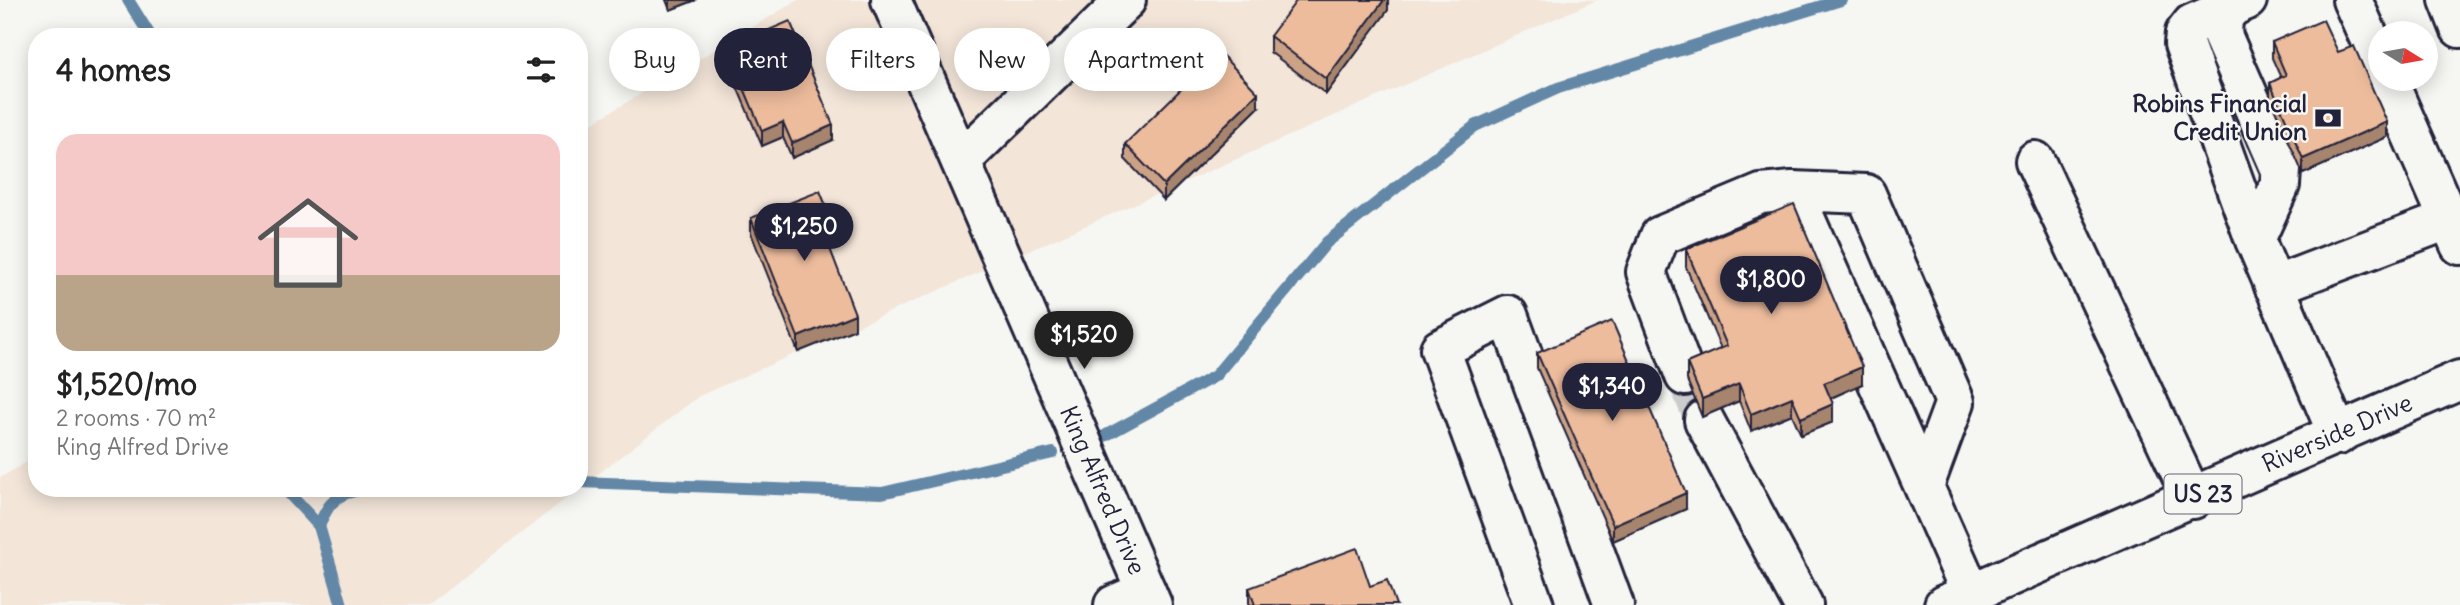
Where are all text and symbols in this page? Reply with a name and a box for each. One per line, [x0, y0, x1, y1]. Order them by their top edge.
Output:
north arrow [2368, 21, 2438, 91]
map controls [2368, 21, 2438, 91]
chip: Buy [609, 28, 700, 91]
chip: Rent [714, 28, 812, 91]
chip: Filters [826, 28, 940, 91]
chip: New [954, 28, 1050, 91]
chip: Apartment [1064, 28, 1228, 91]
text: 4 homes [56, 51, 171, 89]
icon: filters [522, 51, 560, 89]
place label: Robins Financial Credit Union [2132, 88, 2307, 146]
bank icon: Robins Financial Credit Union [2313, 103, 2343, 133]
icon: home [245, 180, 371, 306]
pin: $1,250 [747, 204, 861, 263]
text: $1,250 [770, 211, 838, 240]
pin: $1,800 [1714, 256, 1828, 316]
text: $1,800 [1736, 264, 1806, 293]
pin: $1,520 [1027, 312, 1141, 371]
text: $1,520 [1050, 319, 1118, 348]
pin: $1,340 [1555, 364, 1669, 423]
text: $1,520/mo [56, 365, 197, 403]
text: $1,340 [1578, 371, 1646, 400]
street label: Riverside Drive [2257, 387, 2417, 478]
street label: King Alfred Drive [1054, 401, 1153, 579]
text: 2 rooms · 70 m² [56, 403, 216, 432]
text: King Alfred Drive [56, 432, 229, 461]
road number: US 23 [2164, 474, 2242, 514]

